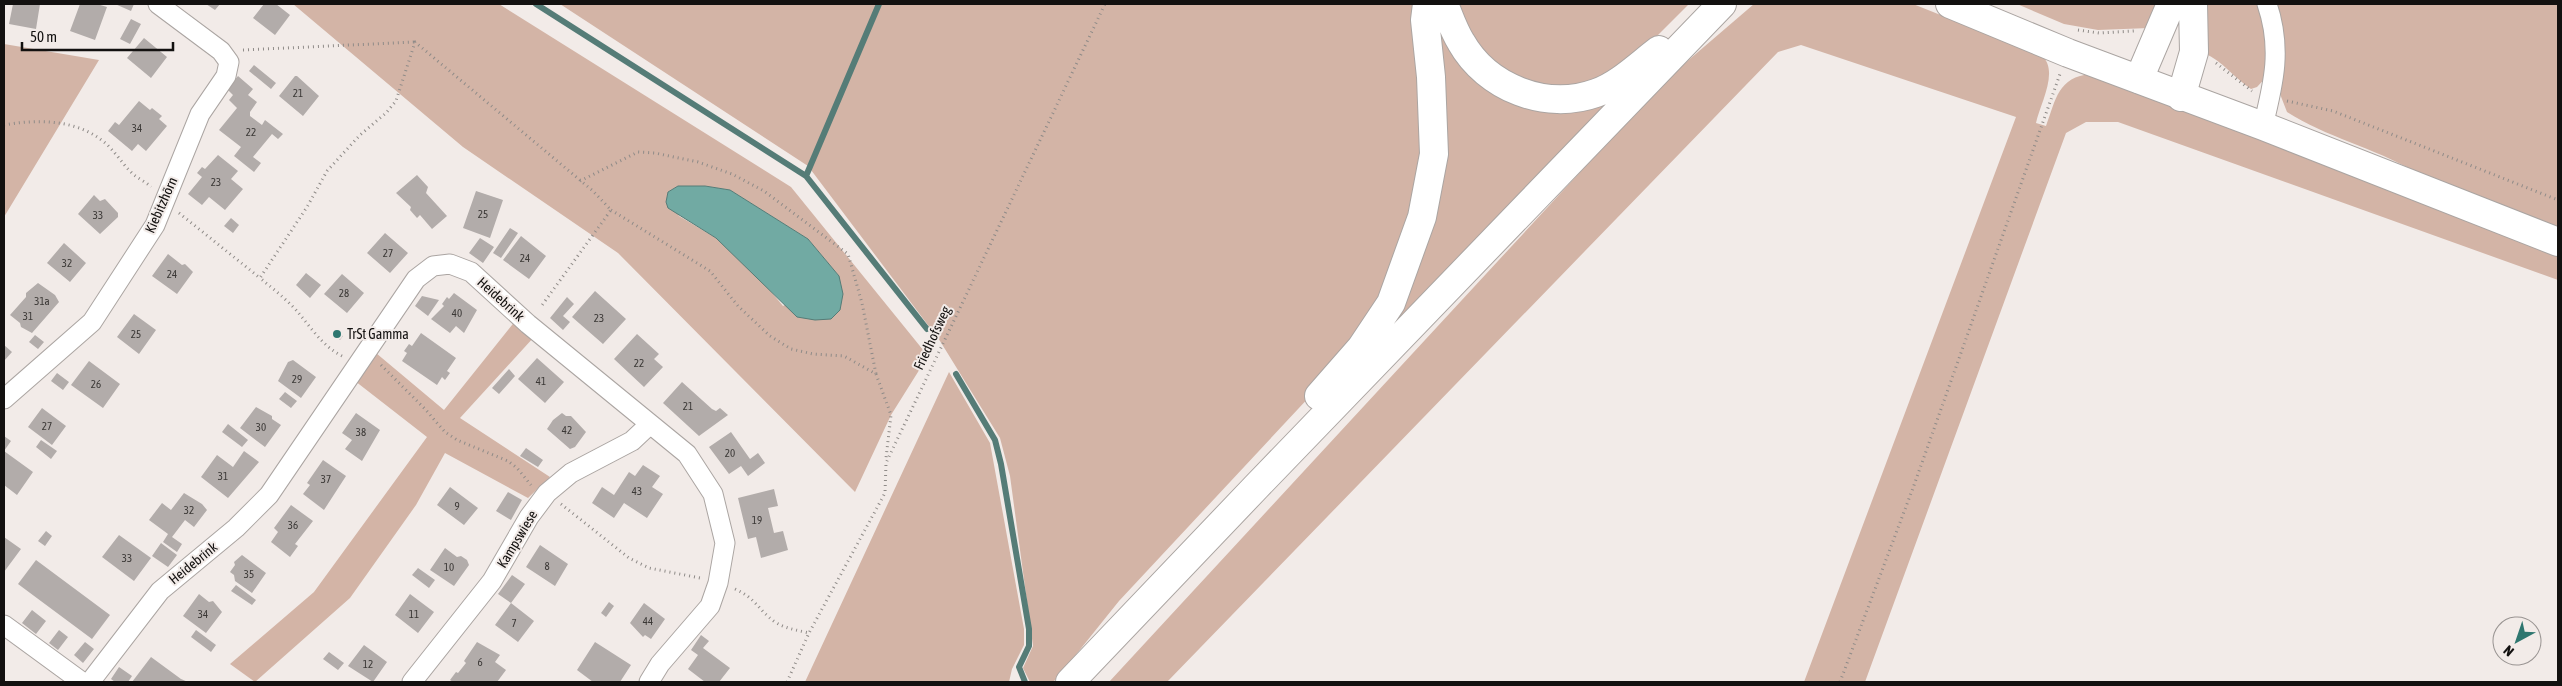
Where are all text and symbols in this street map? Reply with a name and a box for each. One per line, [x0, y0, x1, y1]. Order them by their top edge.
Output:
scale bar [22, 20, 174, 52]
text: 50 m [30, 28, 57, 45]
house number: 21 [293, 87, 303, 99]
house number: 34 [132, 122, 142, 134]
house number: 22 [246, 126, 256, 138]
street label: Kiebitzhörn [142, 174, 180, 236]
house number: 23 [211, 176, 221, 188]
house number: 25 [478, 208, 488, 220]
house number: 33 [93, 209, 103, 221]
house number: 27 [383, 247, 393, 259]
house number: 24 [520, 252, 530, 264]
house number: 32 [62, 257, 72, 269]
house number: 24 [167, 268, 177, 280]
street label: Heidebrink [474, 274, 528, 324]
house number: 28 [339, 287, 349, 299]
house number: 31a [34, 295, 50, 307]
street label: Friedhofsweg [910, 304, 954, 372]
house number: 40 [452, 307, 462, 319]
house number: 31 [23, 310, 33, 322]
house number: 23 [594, 312, 604, 324]
place label: TrSt Gamma [347, 326, 409, 342]
house number: 25 [131, 328, 141, 340]
marker: TrSt Gamma [331, 328, 343, 340]
house number: 22 [634, 357, 644, 369]
house number: 29 [292, 373, 302, 385]
house number: 41 [536, 375, 546, 387]
house number: 26 [91, 378, 101, 390]
house number: 21 [683, 400, 693, 412]
house number: 27 [42, 420, 52, 432]
house number: 30 [256, 421, 266, 433]
house number: 42 [562, 424, 572, 436]
house number: 38 [356, 426, 366, 438]
house number: 20 [725, 447, 735, 459]
house number: 31 [218, 470, 228, 482]
house number: 37 [321, 473, 331, 485]
house number: 43 [632, 485, 642, 497]
house number: 9 [454, 500, 460, 512]
house number: 32 [184, 504, 194, 516]
street label: Kampswiese [494, 507, 540, 571]
house number: 19 [752, 514, 762, 526]
house number: 36 [288, 519, 298, 531]
street label: Heidebrink [166, 539, 220, 587]
house number: 33 [122, 552, 132, 564]
house number: 8 [544, 560, 550, 572]
house number: 10 [444, 561, 454, 573]
house number: 35 [244, 568, 254, 580]
house number: 34 [198, 608, 208, 620]
house number: 11 [409, 608, 419, 620]
house number: 44 [643, 615, 653, 627]
north arrow [2492, 616, 2542, 666]
house number: 7 [511, 617, 517, 629]
text: N [2500, 642, 2517, 660]
house number: 6 [477, 656, 483, 668]
house number: 12 [363, 658, 373, 670]

